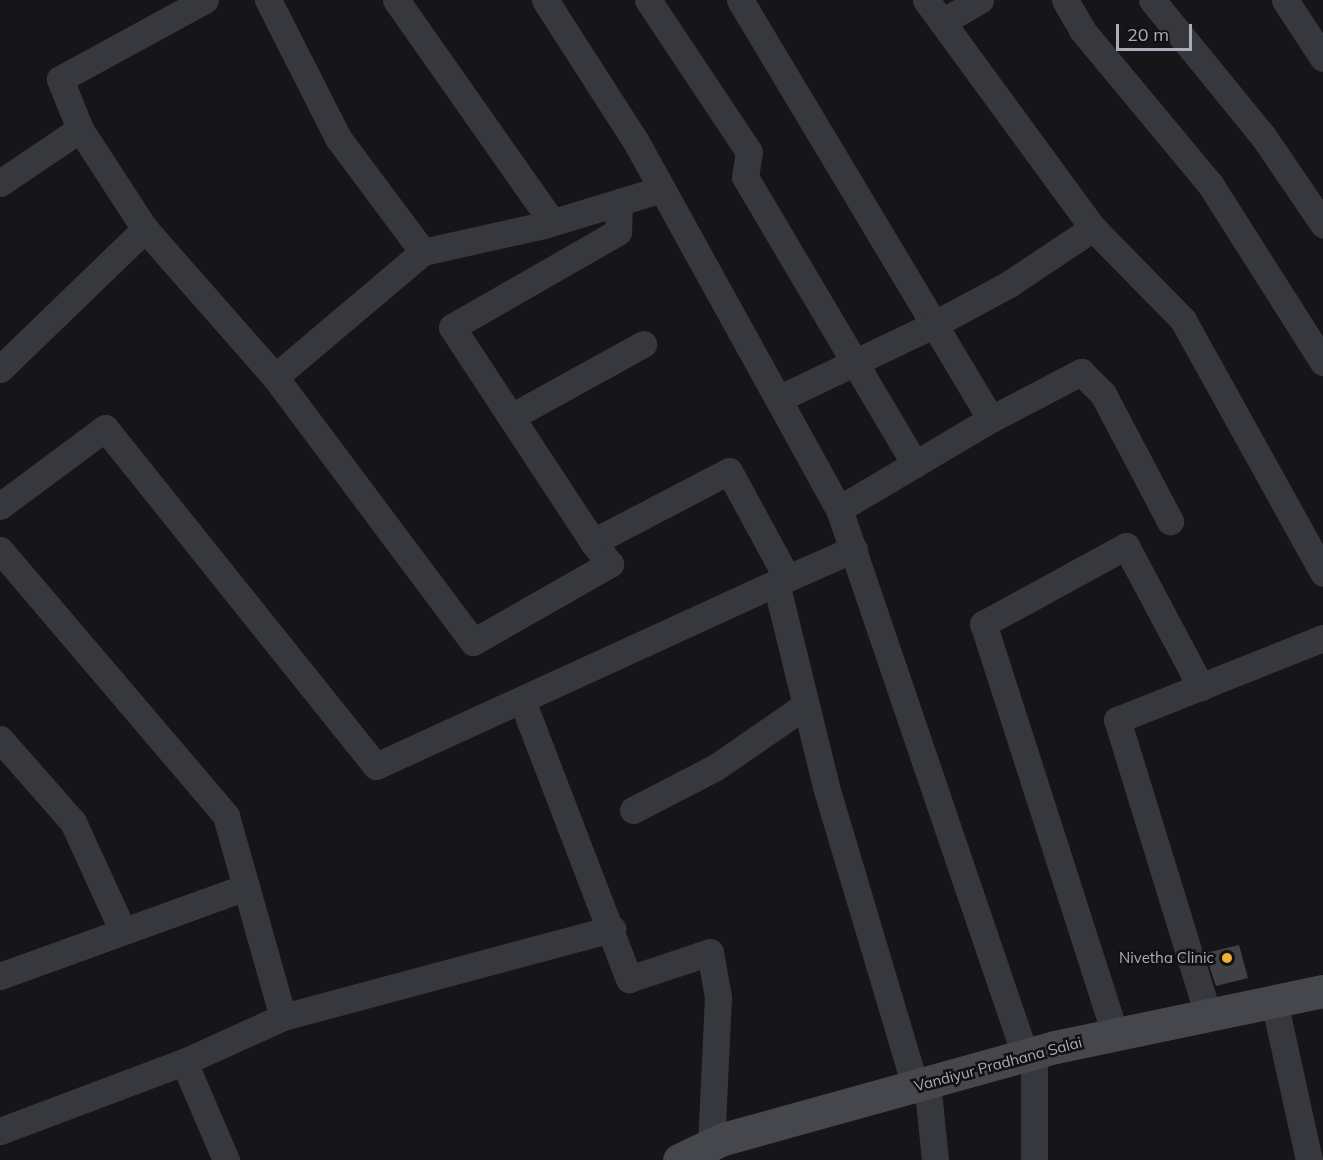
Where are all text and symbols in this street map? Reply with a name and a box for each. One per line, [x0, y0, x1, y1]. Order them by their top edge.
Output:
scale bar [1119, 12, 1196, 50]
text: 20 m [1127, 23, 1169, 46]
place label: Nivetha Clinic [1119, 949, 1214, 967]
marker: Nivetha Clinic [1218, 949, 1236, 967]
street label: Vandiyur Pradhana Salai [912, 1033, 1084, 1095]

